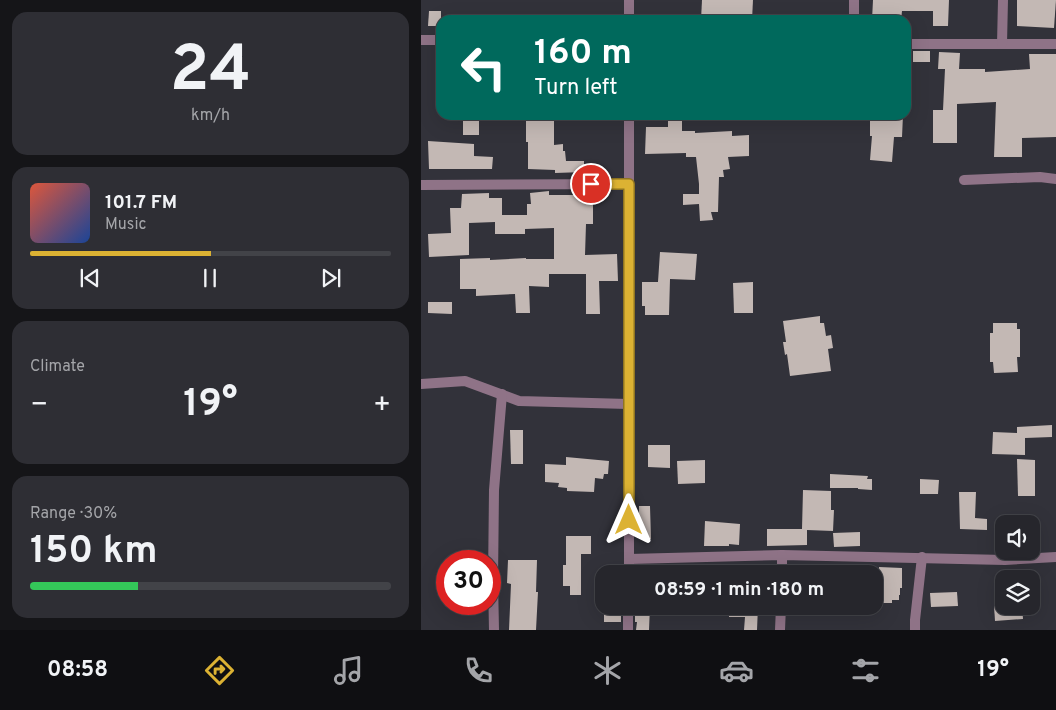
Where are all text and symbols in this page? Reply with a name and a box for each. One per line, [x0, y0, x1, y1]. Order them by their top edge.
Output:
text: 24 [170, 32, 251, 114]
text: 160 m [534, 32, 632, 76]
icon: left [451, 35, 516, 100]
text: Turn left [534, 75, 617, 102]
text: km/h [191, 106, 230, 126]
pin [570, 163, 612, 205]
icon: arrive [577, 170, 605, 198]
text: 101.7 FM [105, 191, 177, 215]
text: Music [105, 215, 146, 235]
icon: previous [76, 264, 104, 292]
icon: pause [196, 264, 224, 292]
icon: next [317, 264, 345, 292]
text: Climate [30, 357, 85, 377]
text: 19° [183, 381, 238, 430]
text: − [30, 388, 48, 424]
text: + [373, 388, 391, 424]
position arrow [602, 493, 654, 545]
text: Range · 30% [30, 504, 117, 524]
map controls [995, 515, 1040, 615]
button: sound [995, 515, 1040, 560]
text: 150 km [30, 528, 157, 577]
speed limit sign: 30 [436, 550, 501, 615]
button: layers [995, 570, 1040, 615]
text: 08:59 · 1 min · 180 m [654, 578, 824, 602]
icon: directions [202, 653, 237, 688]
icon: music [331, 653, 366, 688]
icon: phone [461, 653, 496, 688]
icon: climate [590, 653, 625, 688]
icon: car [719, 653, 754, 688]
icon: filters [848, 653, 883, 688]
text: 08:58 [47, 657, 108, 684]
text: 19° [977, 657, 1009, 684]

